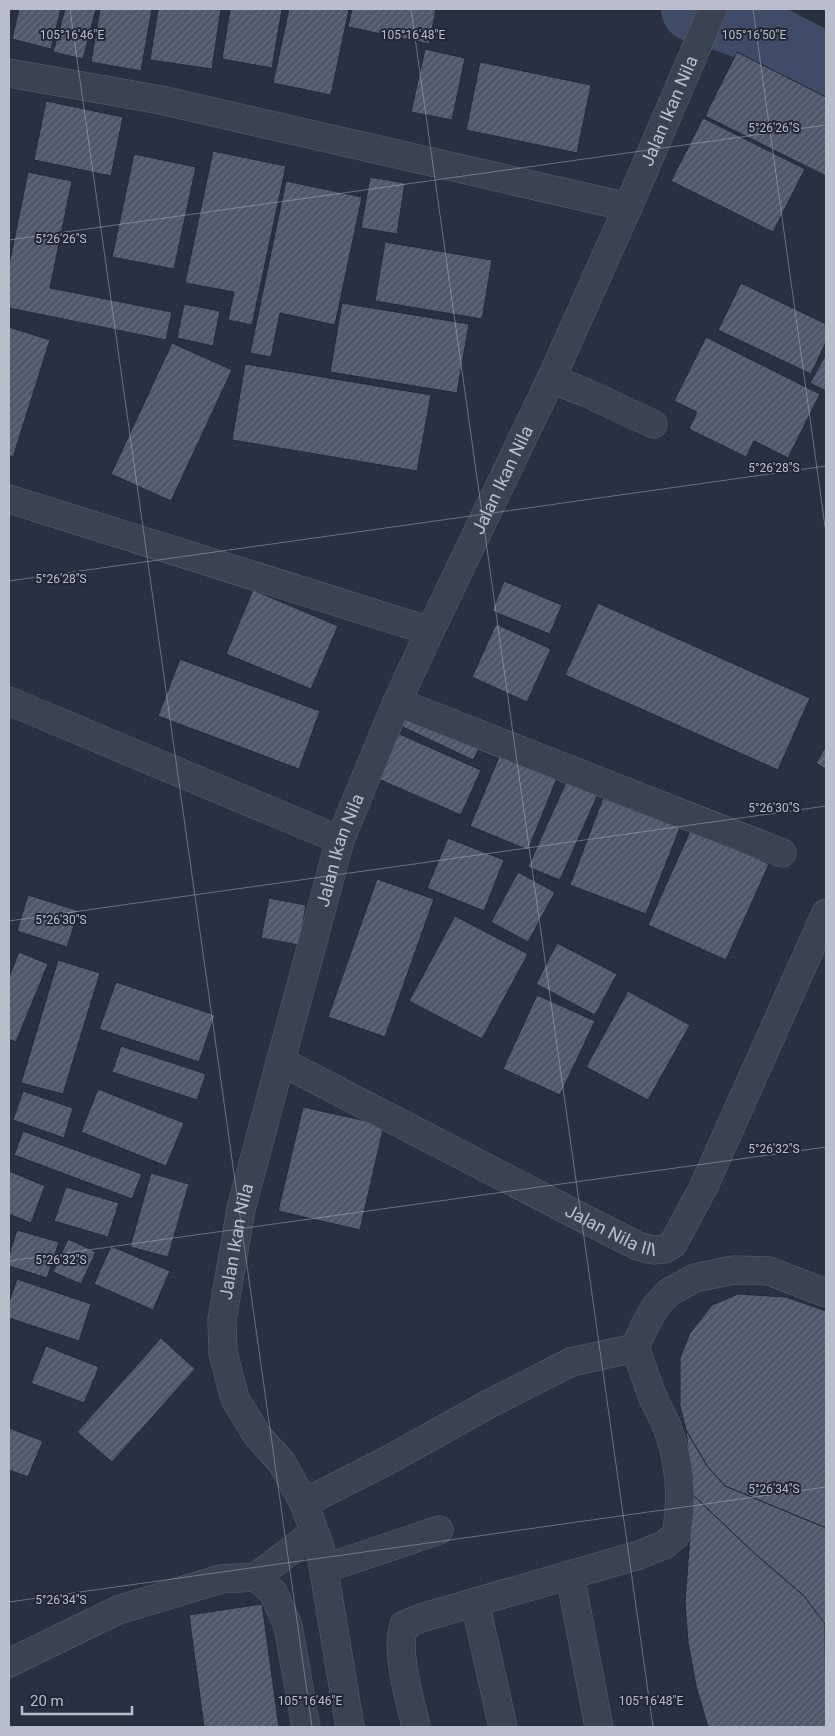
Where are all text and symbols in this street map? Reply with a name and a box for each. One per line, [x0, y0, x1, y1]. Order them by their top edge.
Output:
text: 105°16'46"E [40, 28, 104, 42]
text: 105°16'48"E [381, 28, 445, 42]
text: 105°16'50"E [722, 28, 786, 42]
street label: Jalan Ikan Nila [636, 52, 702, 169]
text: 5°26'26"S [748, 121, 800, 135]
text: 5°26'26"S [35, 232, 87, 246]
street label: Jalan Ikan Nila [467, 422, 537, 538]
text: 5°26'28"S [748, 461, 800, 475]
text: 5°26'28"S [35, 572, 87, 586]
street label: Jalan Ikan Nila [312, 790, 368, 909]
text: 5°26'30"S [748, 801, 800, 815]
text: 5°26'30"S [35, 913, 87, 927]
text: 5°26'32"S [748, 1142, 800, 1156]
street label: Jalan Ikan Nila [215, 1181, 257, 1301]
street label: Jalan Nila III [562, 1200, 657, 1260]
text: 5°26'32"S [35, 1253, 87, 1267]
text: 5°26'34"S [748, 1482, 800, 1496]
text: 5°26'34"S [35, 1593, 87, 1607]
scale bar [22, 1684, 132, 1716]
text: 20 m [30, 1692, 64, 1710]
text: 105°16'46"E [278, 1694, 342, 1708]
text: 105°16'48"E [619, 1694, 683, 1708]

